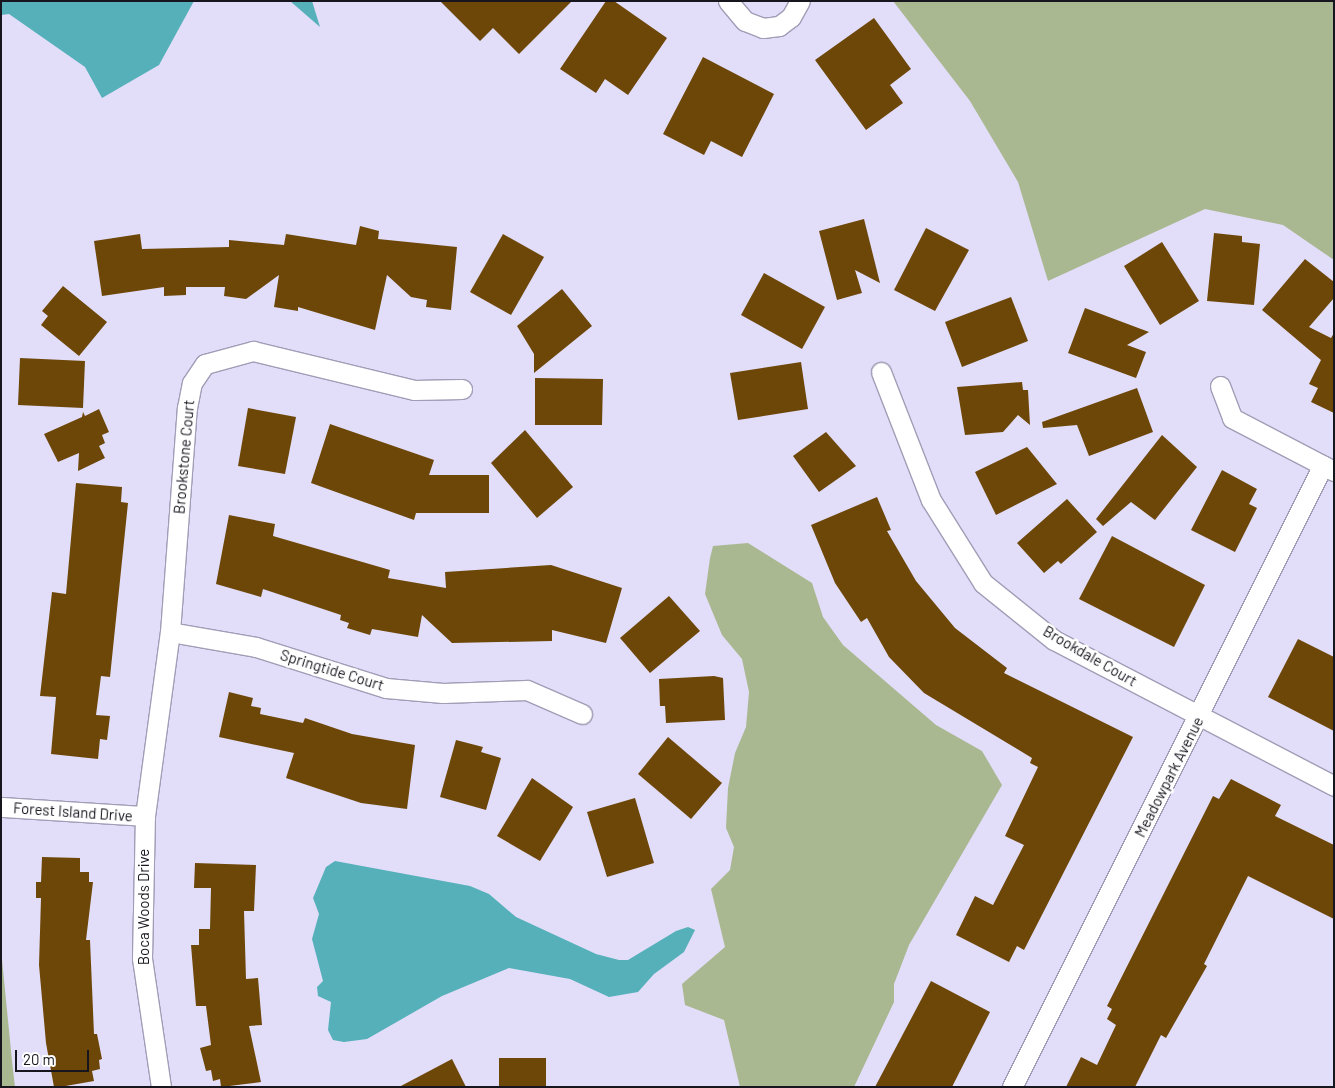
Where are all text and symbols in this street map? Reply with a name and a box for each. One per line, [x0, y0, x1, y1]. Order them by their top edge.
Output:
street label: Brookstone Court [170, 399, 198, 515]
street label: Brookdale Court [1040, 622, 1140, 690]
street label: Springtide Court [278, 646, 386, 694]
street label: Meadowpark Avenue [1131, 714, 1207, 840]
street label: Forest Island Drive [13, 799, 133, 825]
street label: Boca Woods Drive [135, 849, 153, 965]
scale bar [18, 1040, 91, 1072]
text: 20 m [23, 1050, 55, 1068]

